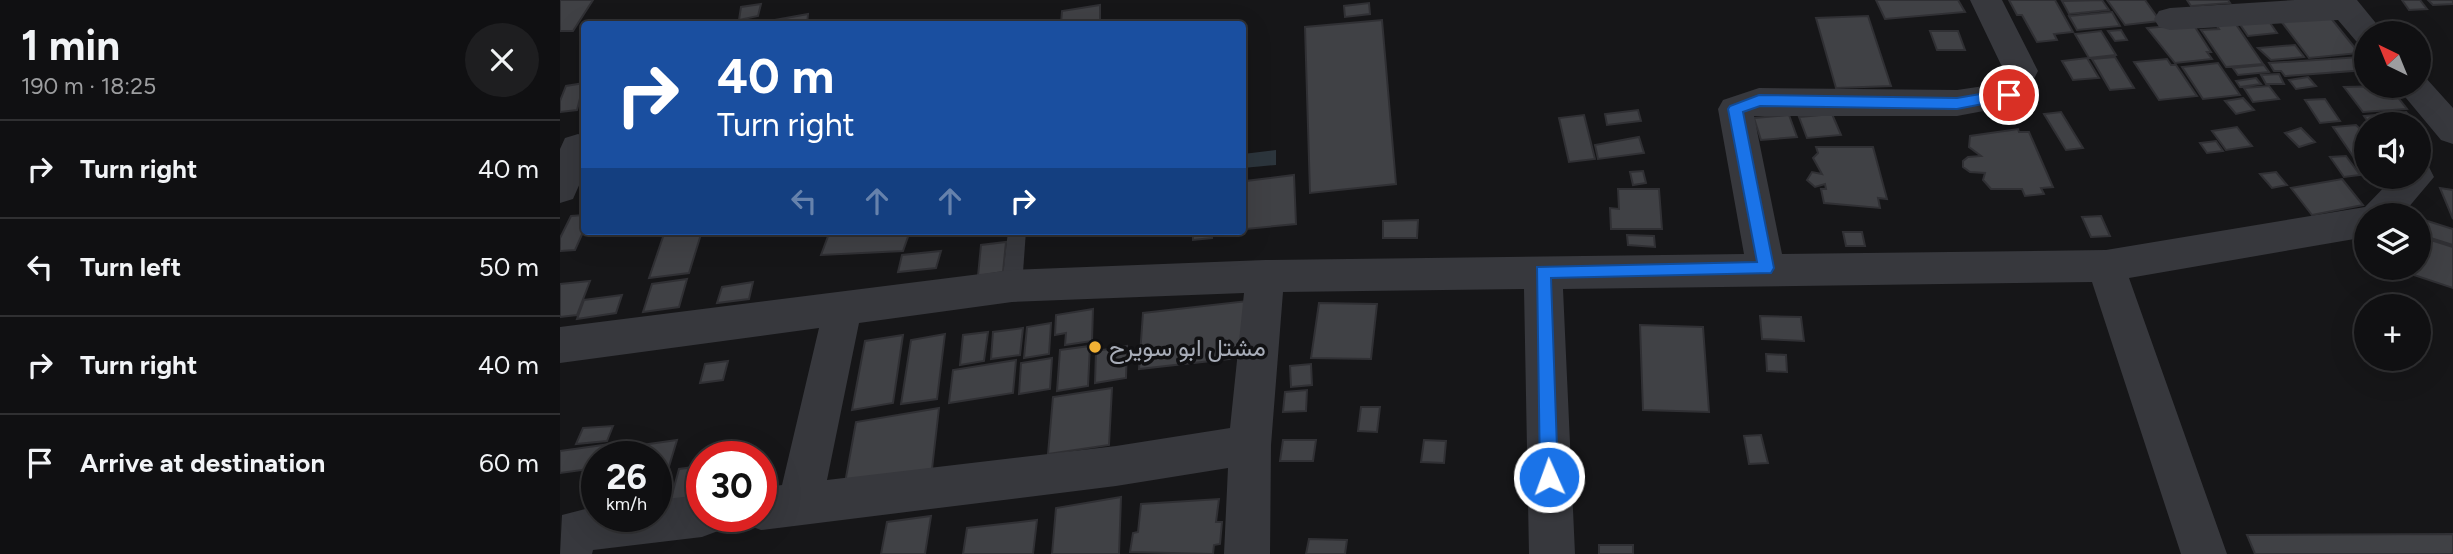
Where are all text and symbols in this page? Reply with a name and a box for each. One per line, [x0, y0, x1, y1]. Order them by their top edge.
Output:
text: 1 min [21, 20, 120, 71]
north arrow [2354, 21, 2431, 98]
map controls [2354, 21, 2431, 371]
button: close [465, 23, 539, 97]
text: 40 m [717, 46, 834, 105]
icon: right [602, 49, 693, 140]
pin [1979, 65, 2039, 125]
text: 190 m · 18:25 [21, 72, 156, 100]
icon: arrive [1990, 76, 2028, 114]
text: Turn right [717, 106, 855, 144]
button: sound [2354, 112, 2431, 189]
icon: right [21, 150, 59, 188]
text: Turn right [80, 153, 197, 185]
text: 40 m [478, 153, 539, 185]
icon: left [785, 182, 823, 220]
icon: ahead [858, 182, 896, 220]
icon: ahead [931, 182, 969, 220]
icon: right [1004, 182, 1042, 220]
button: layers [2354, 203, 2431, 280]
icon: left [21, 248, 59, 286]
text: Turn left [80, 251, 181, 283]
text: 50 m [479, 251, 539, 283]
button: + [2354, 294, 2431, 371]
place label: مشتل ابو سويرح [1109, 333, 1266, 364]
marker: مشتل ابو سويرح [1087, 339, 1103, 355]
icon: right [21, 346, 59, 384]
text: Turn right [80, 349, 197, 381]
text: 40 m [478, 349, 539, 381]
position arrow [1512, 440, 1586, 514]
speed limit sign: 30 [686, 441, 777, 532]
icon: arrive [21, 444, 59, 482]
text: Arrive at destination [80, 447, 325, 479]
text: 60 m [479, 447, 539, 479]
text: 26 [606, 456, 647, 498]
text: km/h [606, 493, 647, 515]

